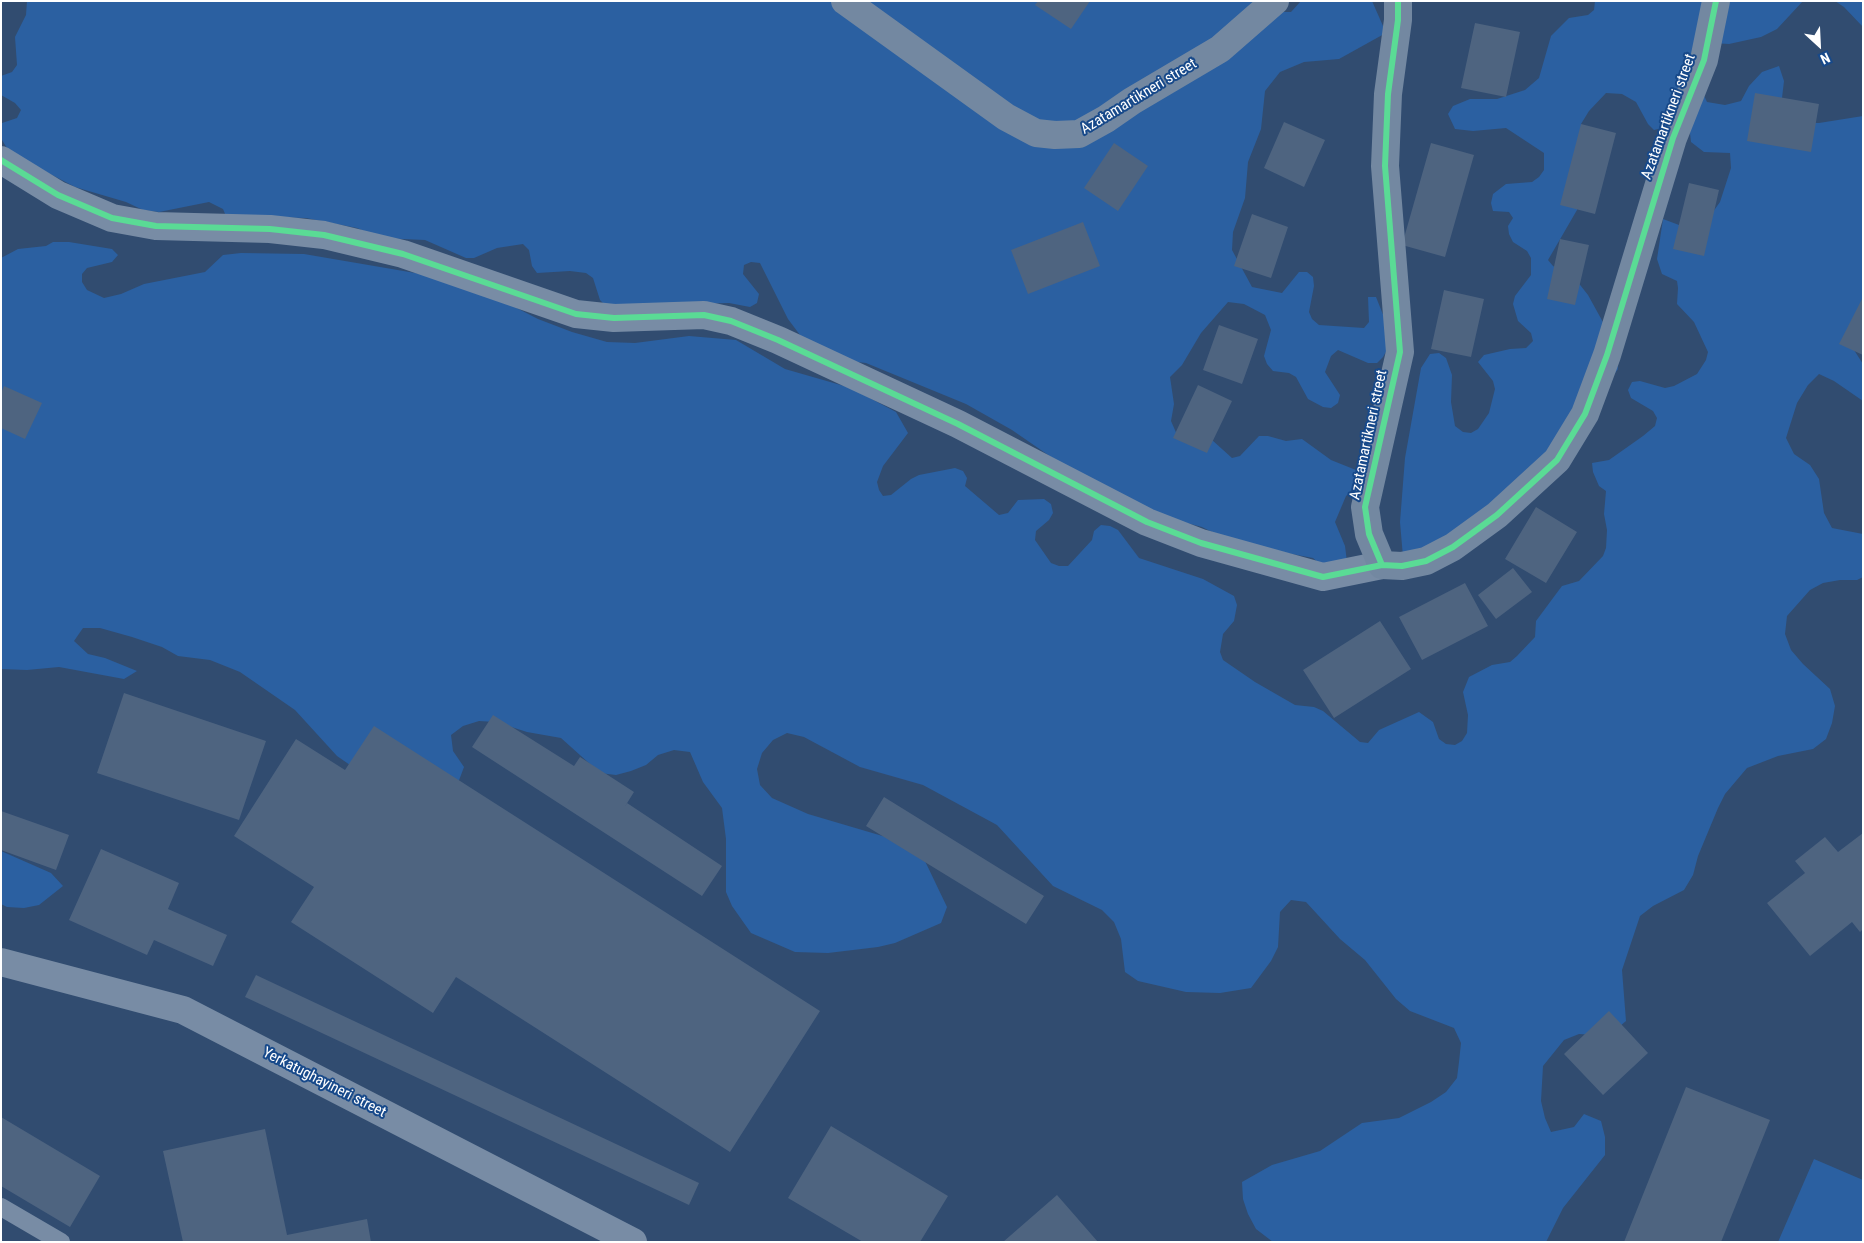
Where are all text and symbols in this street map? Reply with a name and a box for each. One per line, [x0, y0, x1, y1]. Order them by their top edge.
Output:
north arrow [1794, 20, 1844, 70]
text: N [1818, 50, 1833, 68]
street label: Azatamartikneri street [1638, 52, 1700, 182]
street label: Azatamartikneri street [1078, 55, 1200, 139]
street label: Azatamartikneri street [1346, 368, 1392, 502]
street label: Yerkatughayineri street [259, 1044, 389, 1122]

